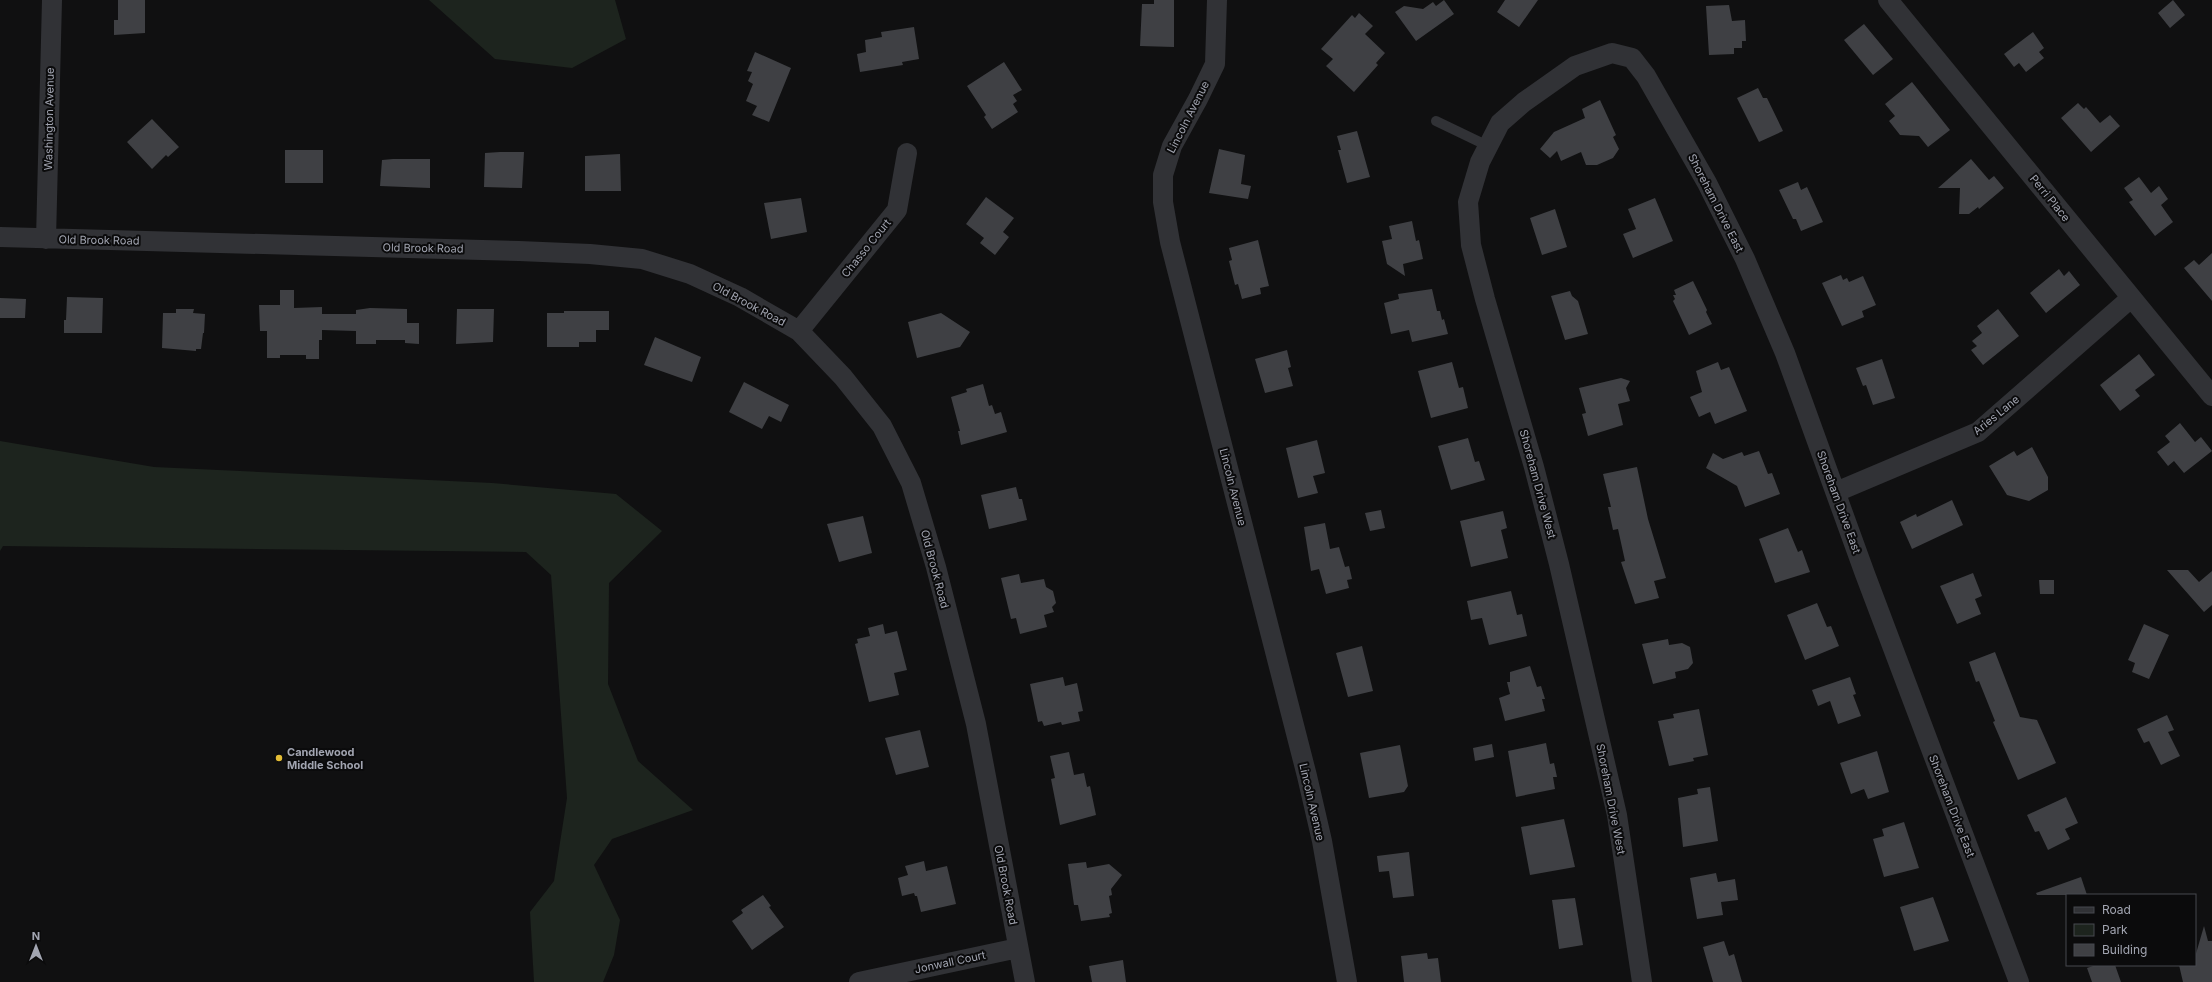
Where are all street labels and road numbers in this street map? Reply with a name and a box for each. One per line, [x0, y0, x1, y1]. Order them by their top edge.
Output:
street label: Washington Avenue [41, 67, 57, 171]
street label: Lincoln Avenue [1164, 79, 1212, 155]
street label: Shoreham Drive East [1685, 151, 1747, 255]
street label: Perri Place [2027, 172, 2073, 224]
street label: Chasso Court [838, 216, 894, 280]
street label: Old Brook Road [58, 232, 140, 248]
street label: Old Brook Road [382, 240, 464, 256]
street label: Old Brook Road [710, 279, 788, 329]
street label: Aries Lane [1970, 392, 2022, 438]
street label: Shoreham Drive West [1517, 428, 1559, 540]
street label: Lincoln Avenue [1217, 447, 1249, 527]
street label: Shoreham Drive East [1814, 449, 1864, 556]
street label: Old Brook Road [918, 528, 952, 610]
street label: Shoreham Drive West [1593, 742, 1629, 856]
street label: Shoreham Drive East [1926, 753, 1978, 860]
street label: Lincoln Avenue [1296, 762, 1328, 842]
street label: Old Brook Road [991, 844, 1021, 926]
street label: Jonwall Court [913, 948, 987, 976]

